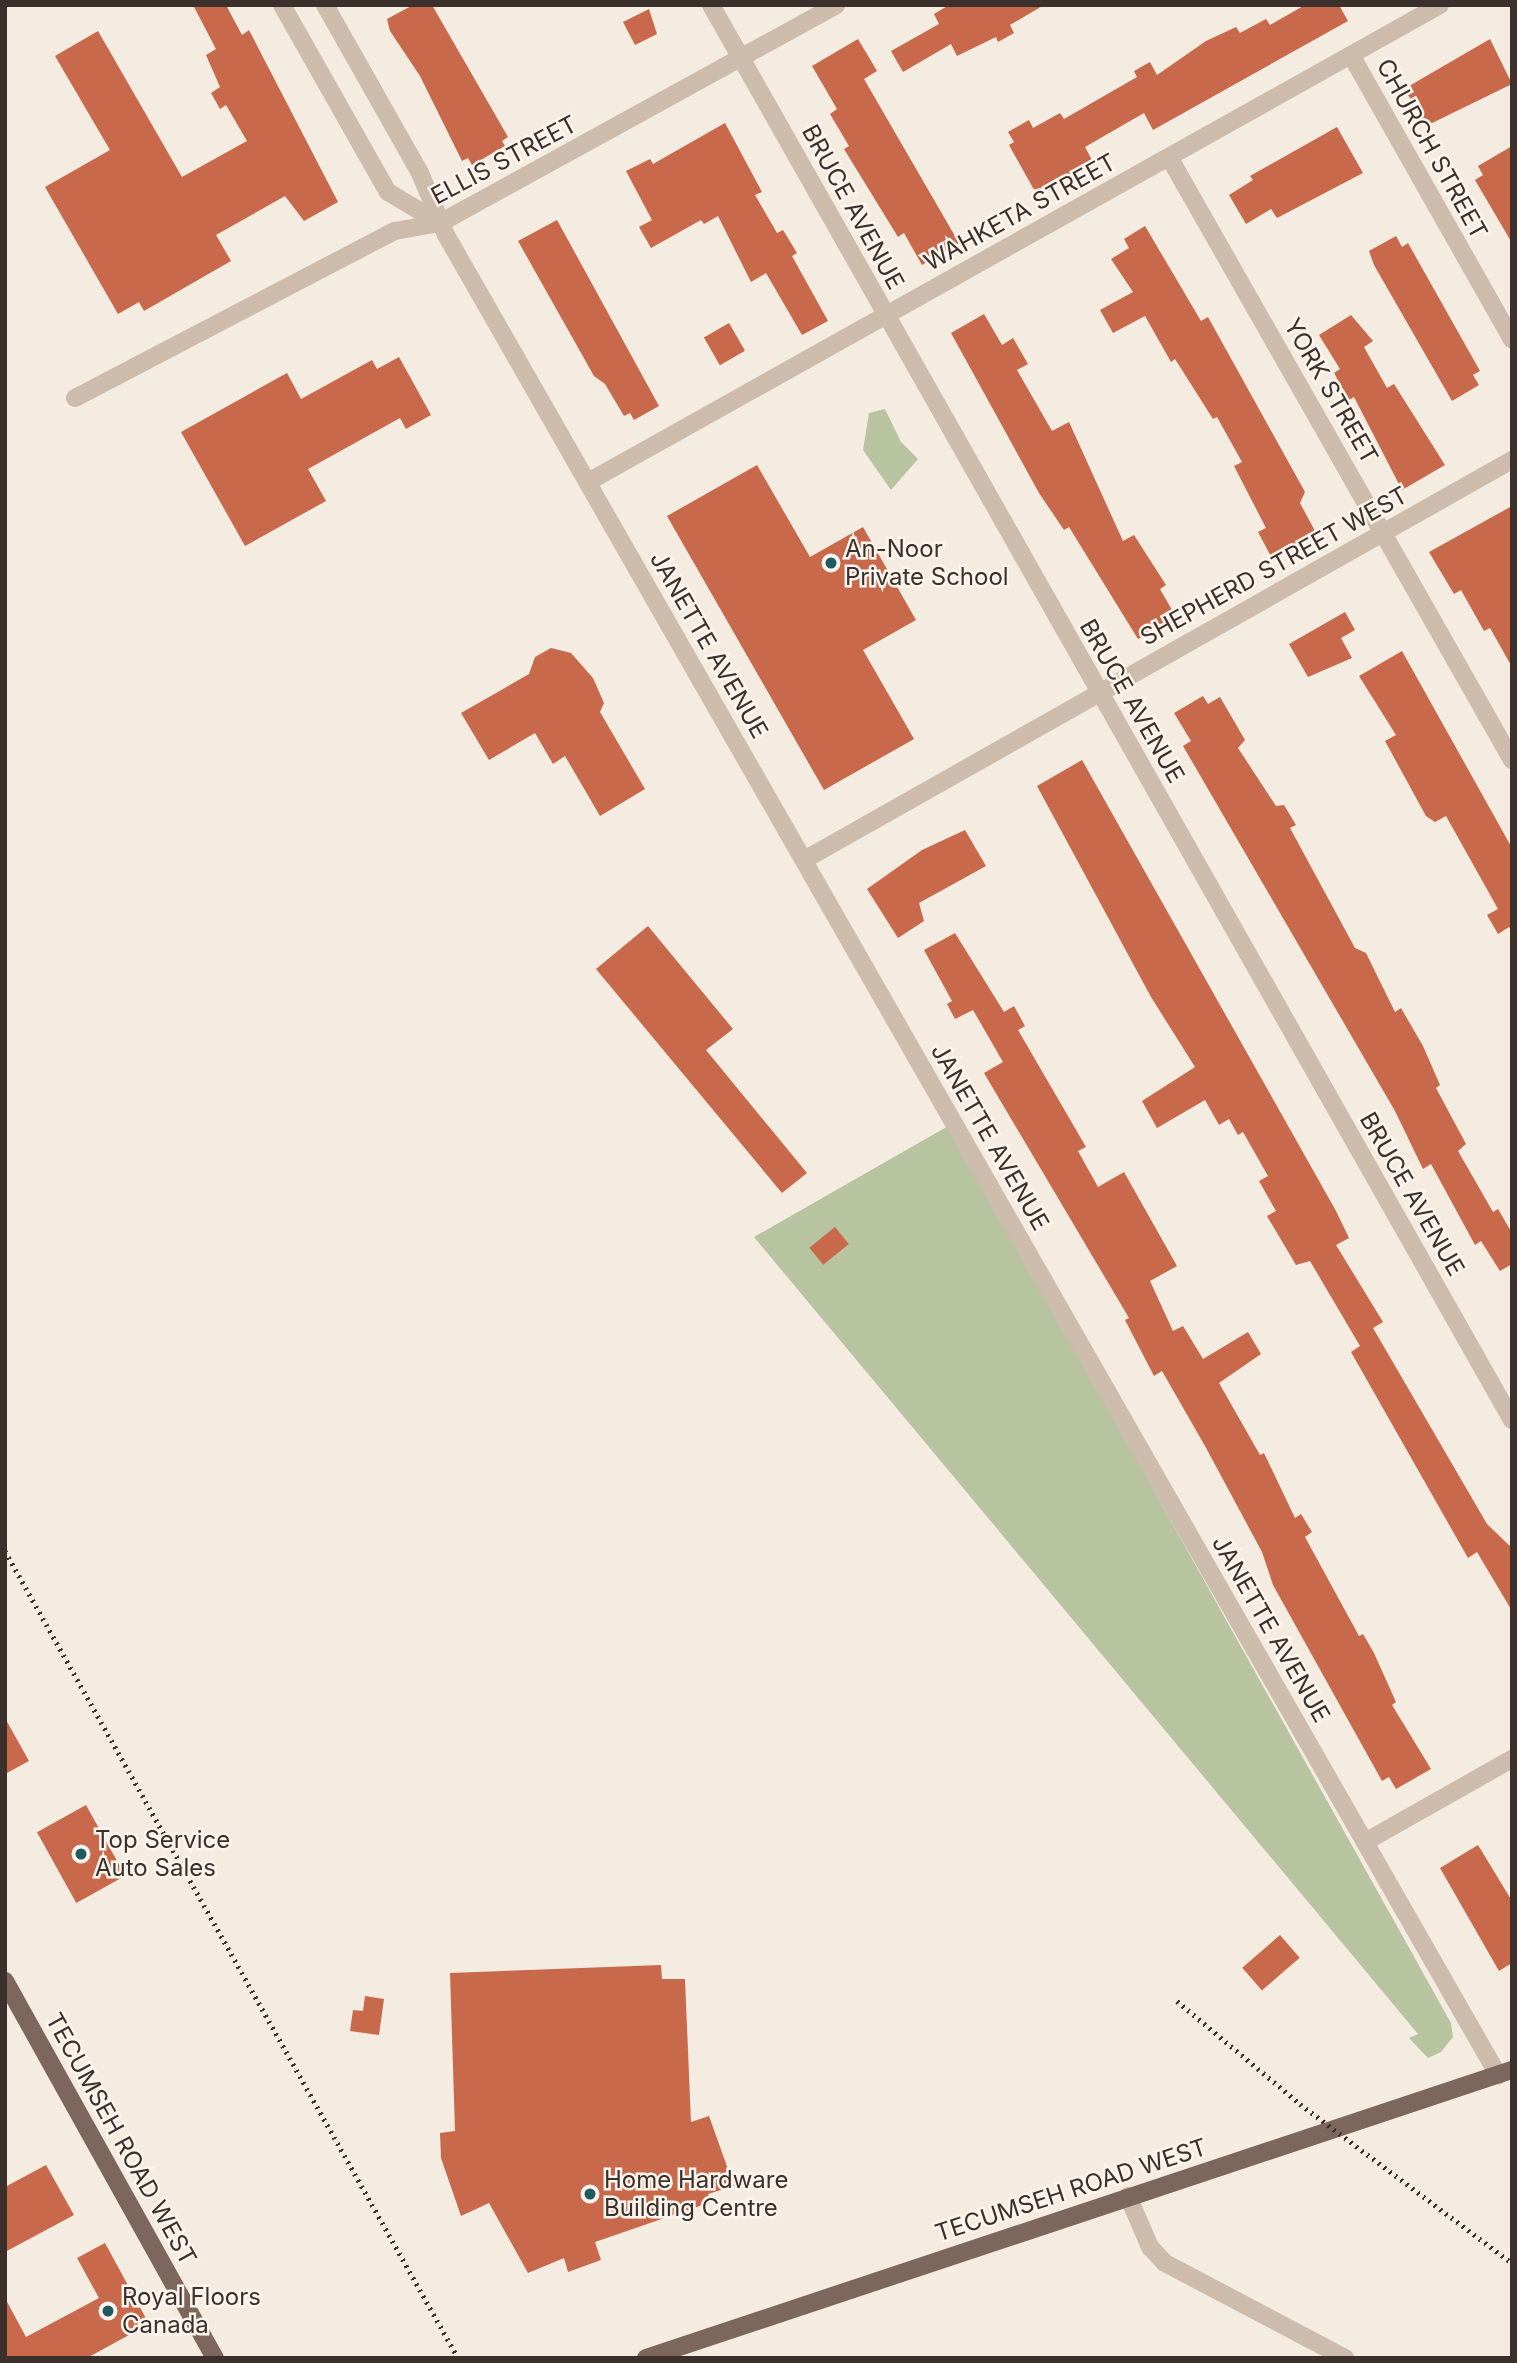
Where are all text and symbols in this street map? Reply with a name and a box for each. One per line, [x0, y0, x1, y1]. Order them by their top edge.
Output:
street label: CHURCH STREET [1371, 54, 1493, 244]
street label: ELLIS STREET [426, 110, 582, 210]
street label: BRUCE AVENUE [796, 120, 910, 294]
street label: WAHKETA STREET [919, 147, 1121, 277]
street label: YORK STREET [1278, 313, 1384, 469]
street label: SHEPHERD STREET WEST [1135, 480, 1413, 652]
place label: An-Noor Private School [845, 535, 1009, 591]
street label: JANETTE AVENUE [644, 547, 774, 743]
marker: An-Noor Private School [823, 555, 839, 571]
street label: BRUCE AVENUE [1074, 614, 1190, 788]
street label: JANETTE AVENUE [925, 1039, 1055, 1235]
street label: BRUCE AVENUE [1354, 1107, 1470, 1281]
street label: JANETTE AVENUE [1206, 1531, 1336, 1727]
place label: Top Service Auto Sales [95, 1826, 230, 1882]
marker: Top Service Auto Sales [73, 1846, 89, 1862]
street label: TECUMSEH ROAD WEST [40, 2008, 202, 2270]
street label: TECUMSEH ROAD WEST [932, 2132, 1210, 2248]
place label: Home Hardware Building Centre [604, 2166, 788, 2222]
marker: Home Hardware Building Centre [582, 2186, 598, 2202]
place label: Royal Floors Canada [122, 2283, 261, 2339]
marker: Royal Floors Canada [100, 2303, 116, 2319]

